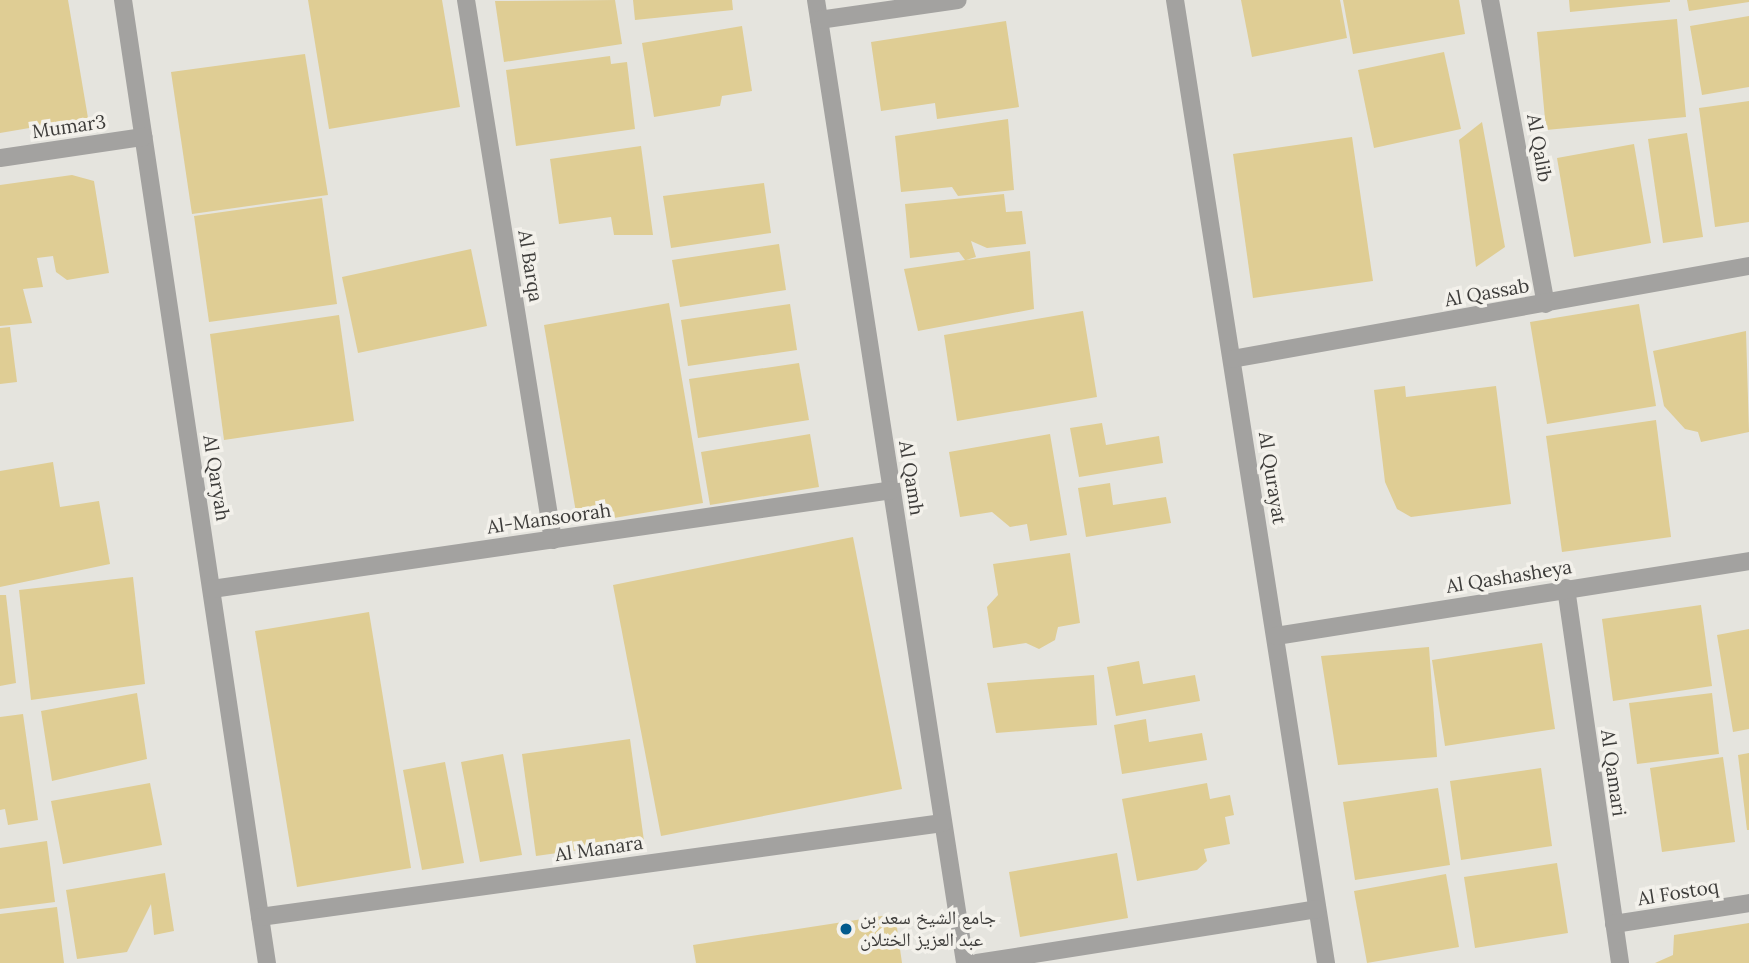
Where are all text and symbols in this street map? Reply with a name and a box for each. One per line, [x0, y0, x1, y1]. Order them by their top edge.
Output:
street label: Mumar3 [31, 111, 107, 143]
street label: Al Qalib [1522, 112, 1556, 184]
street label: Al Barqa [513, 228, 547, 304]
street label: Al Qassab [1443, 274, 1531, 312]
street label: Al Qurayat [1253, 430, 1291, 526]
street label: Al Qaryah [198, 433, 234, 523]
street label: Al Qamh [894, 439, 928, 517]
street label: Al-Mansoorah [485, 499, 613, 539]
street label: Al Qashasheya [1444, 556, 1574, 598]
street label: Al Qamari [1596, 728, 1630, 818]
street label: Al Manara [554, 832, 644, 866]
street label: Al Fostoq [1636, 875, 1720, 911]
place label: جامع الشيخ سعد بن عبد العزيز الختلان [860, 907, 996, 951]
marker: جامع الشيخ سعد بن عبد العزيز الختلان [838, 921, 854, 937]

